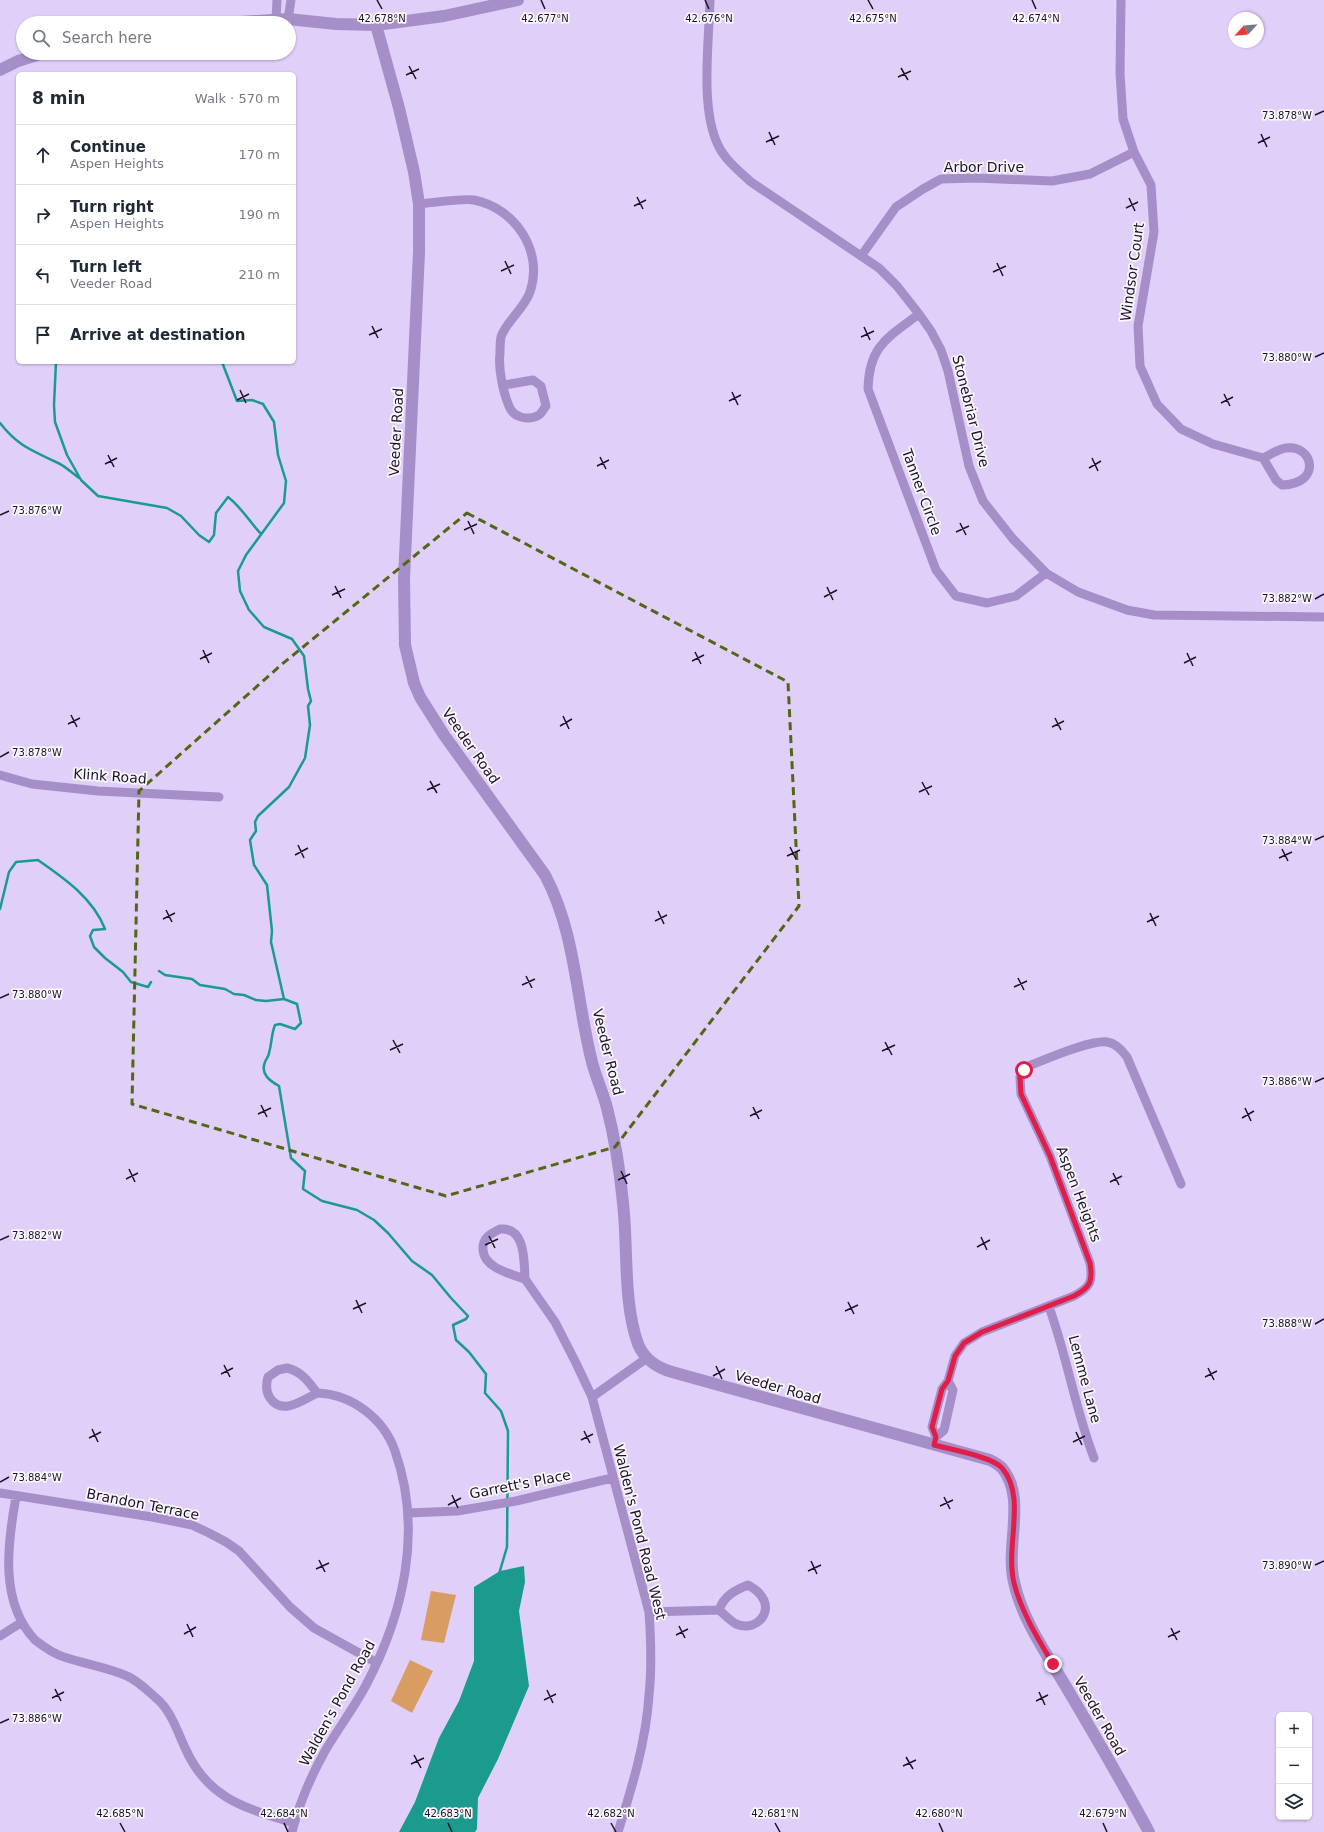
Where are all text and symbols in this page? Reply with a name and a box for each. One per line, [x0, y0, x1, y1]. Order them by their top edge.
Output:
north arrow [1228, 12, 1264, 48]
text: 42.678°N [358, 13, 406, 24]
text: 42.677°N [521, 13, 569, 24]
text: 42.676°N [685, 13, 733, 24]
text: 42.675°N [849, 13, 897, 24]
text: 42.674°N [1012, 13, 1060, 24]
search box [16, 16, 296, 60]
icon: search [30, 27, 52, 49]
text: Search here [62, 29, 152, 47]
text: 8 min [32, 88, 85, 108]
text: Walk · 570 m [195, 91, 280, 106]
text: 73.878°W [1262, 110, 1312, 121]
text: Continue [70, 138, 146, 156]
icon: ahead [32, 144, 54, 166]
text: 170 m [238, 147, 280, 162]
text: Aspen Heights [70, 156, 164, 171]
street label: Arbor Drive [944, 159, 1024, 175]
text: Turn right [70, 198, 154, 216]
icon: right [32, 204, 54, 226]
text: 190 m [238, 207, 280, 222]
text: Aspen Heights [70, 216, 164, 231]
street label: Windsor Court [1117, 221, 1147, 322]
text: Turn left [70, 258, 142, 276]
icon: left [32, 264, 54, 286]
text: 210 m [238, 267, 280, 282]
text: Veeder Road [70, 276, 152, 291]
icon: arrive [32, 324, 54, 346]
text: Arrive at destination [70, 326, 245, 344]
text: 73.880°W [1262, 352, 1312, 363]
street label: Stonebriar Drive [949, 353, 993, 469]
street label: Veeder Road [386, 387, 406, 477]
street label: Tanner Circle [899, 446, 945, 537]
text: 73.876°W [12, 505, 62, 516]
text: 73.882°W [1262, 593, 1312, 604]
street label: Veeder Road [439, 705, 503, 787]
text: 73.878°W [12, 747, 62, 758]
street label: Klink Road [73, 765, 147, 787]
text: 73.884°W [1262, 835, 1312, 846]
text: 73.880°W [12, 989, 62, 1000]
street label: Veeder Road [590, 1007, 626, 1097]
route start [1015, 1061, 1033, 1079]
text: 73.886°W [1262, 1076, 1312, 1087]
street label: Aspen Heights [1053, 1144, 1105, 1244]
text: 73.882°W [12, 1230, 62, 1241]
text: 73.888°W [1262, 1318, 1312, 1329]
street label: Lemme Lane [1066, 1333, 1104, 1425]
street label: Veeder Road [733, 1367, 823, 1407]
street label: Walden's Pond Road West [610, 1443, 670, 1622]
street label: Garrett's Place [468, 1466, 572, 1502]
text: 73.884°W [12, 1472, 62, 1483]
street label: Brandon Terrace [85, 1485, 201, 1523]
text: 73.890°W [1262, 1560, 1312, 1571]
street label: Walden's Pond Road [296, 1637, 378, 1769]
route end [1044, 1655, 1062, 1673]
street label: Veeder Road [1071, 1674, 1129, 1758]
map controls [1276, 1712, 1312, 1820]
button: + [1276, 1712, 1312, 1748]
text: 73.886°W [12, 1713, 62, 1724]
button: − [1276, 1748, 1312, 1784]
button: layers [1276, 1784, 1312, 1820]
text: 42.685°N [96, 1808, 144, 1819]
text: 42.684°N [260, 1808, 308, 1819]
text: 42.683°N [424, 1808, 472, 1819]
text: 42.682°N [587, 1808, 635, 1819]
text: 42.681°N [751, 1808, 799, 1819]
text: 42.680°N [915, 1808, 963, 1819]
text: 42.679°N [1079, 1808, 1127, 1819]

